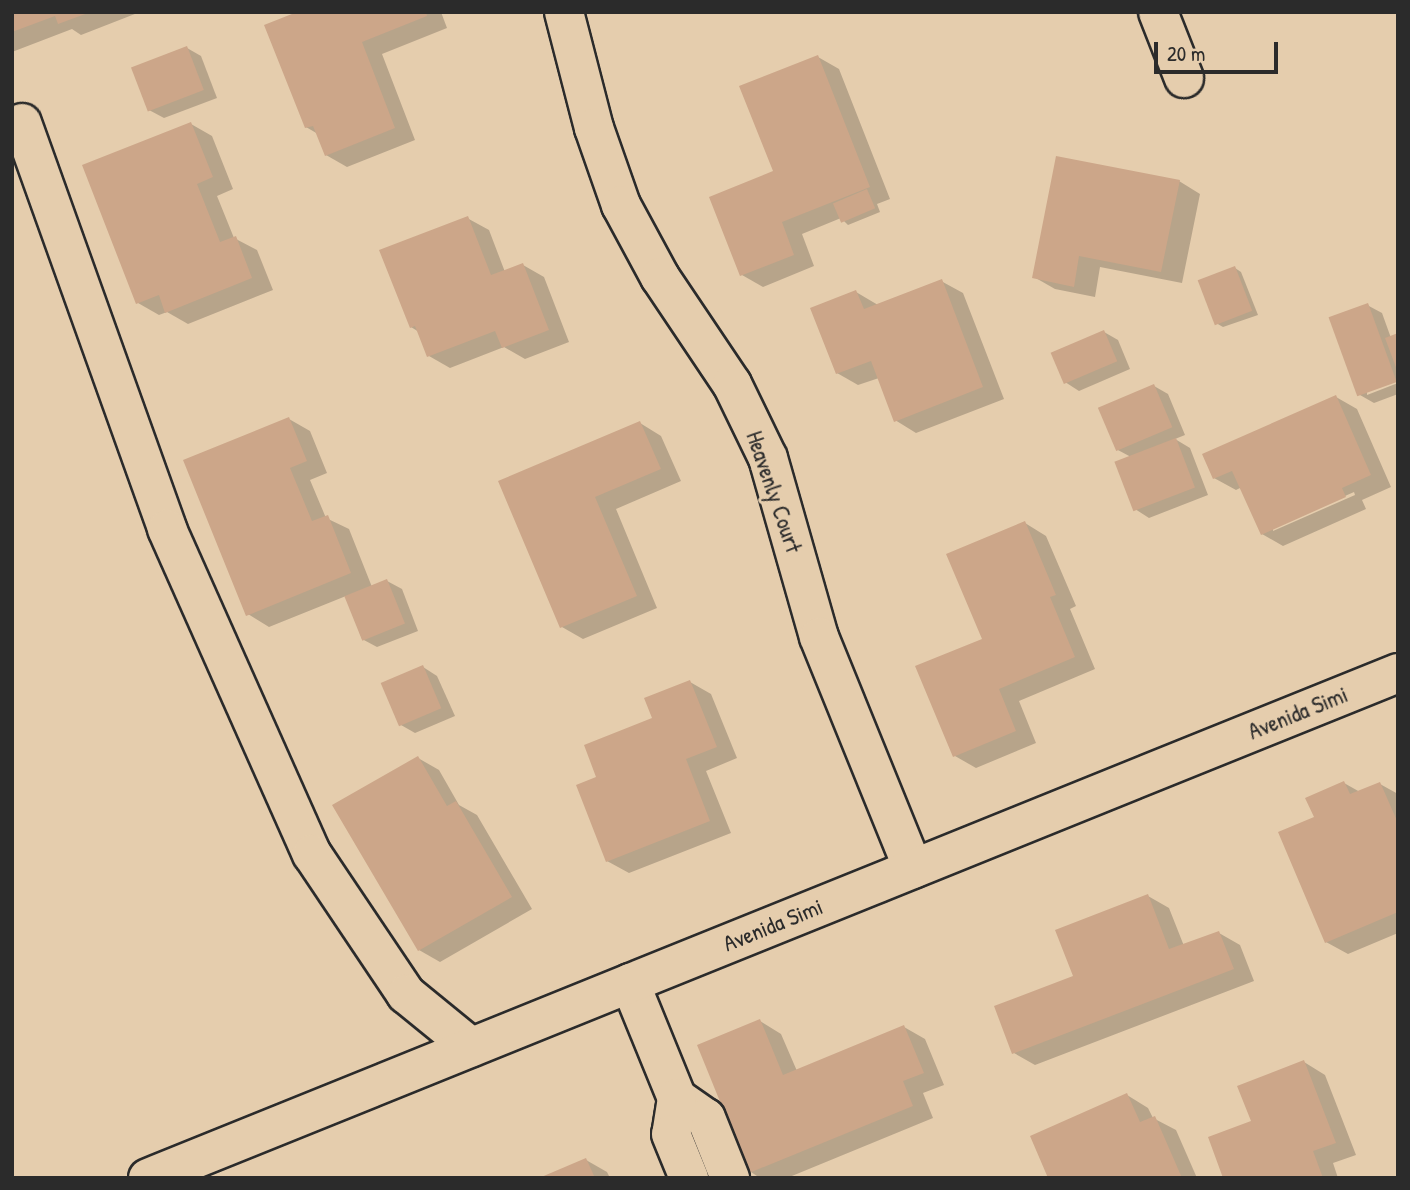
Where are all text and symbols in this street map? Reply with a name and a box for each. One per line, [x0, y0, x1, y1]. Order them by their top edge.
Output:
scale bar [1158, 28, 1282, 72]
text: 20 m [1167, 39, 1205, 68]
street label: Heavenly Court [740, 428, 808, 556]
street label: Avenida Simi [1244, 681, 1352, 745]
street label: Avenida Simi [719, 893, 827, 957]

